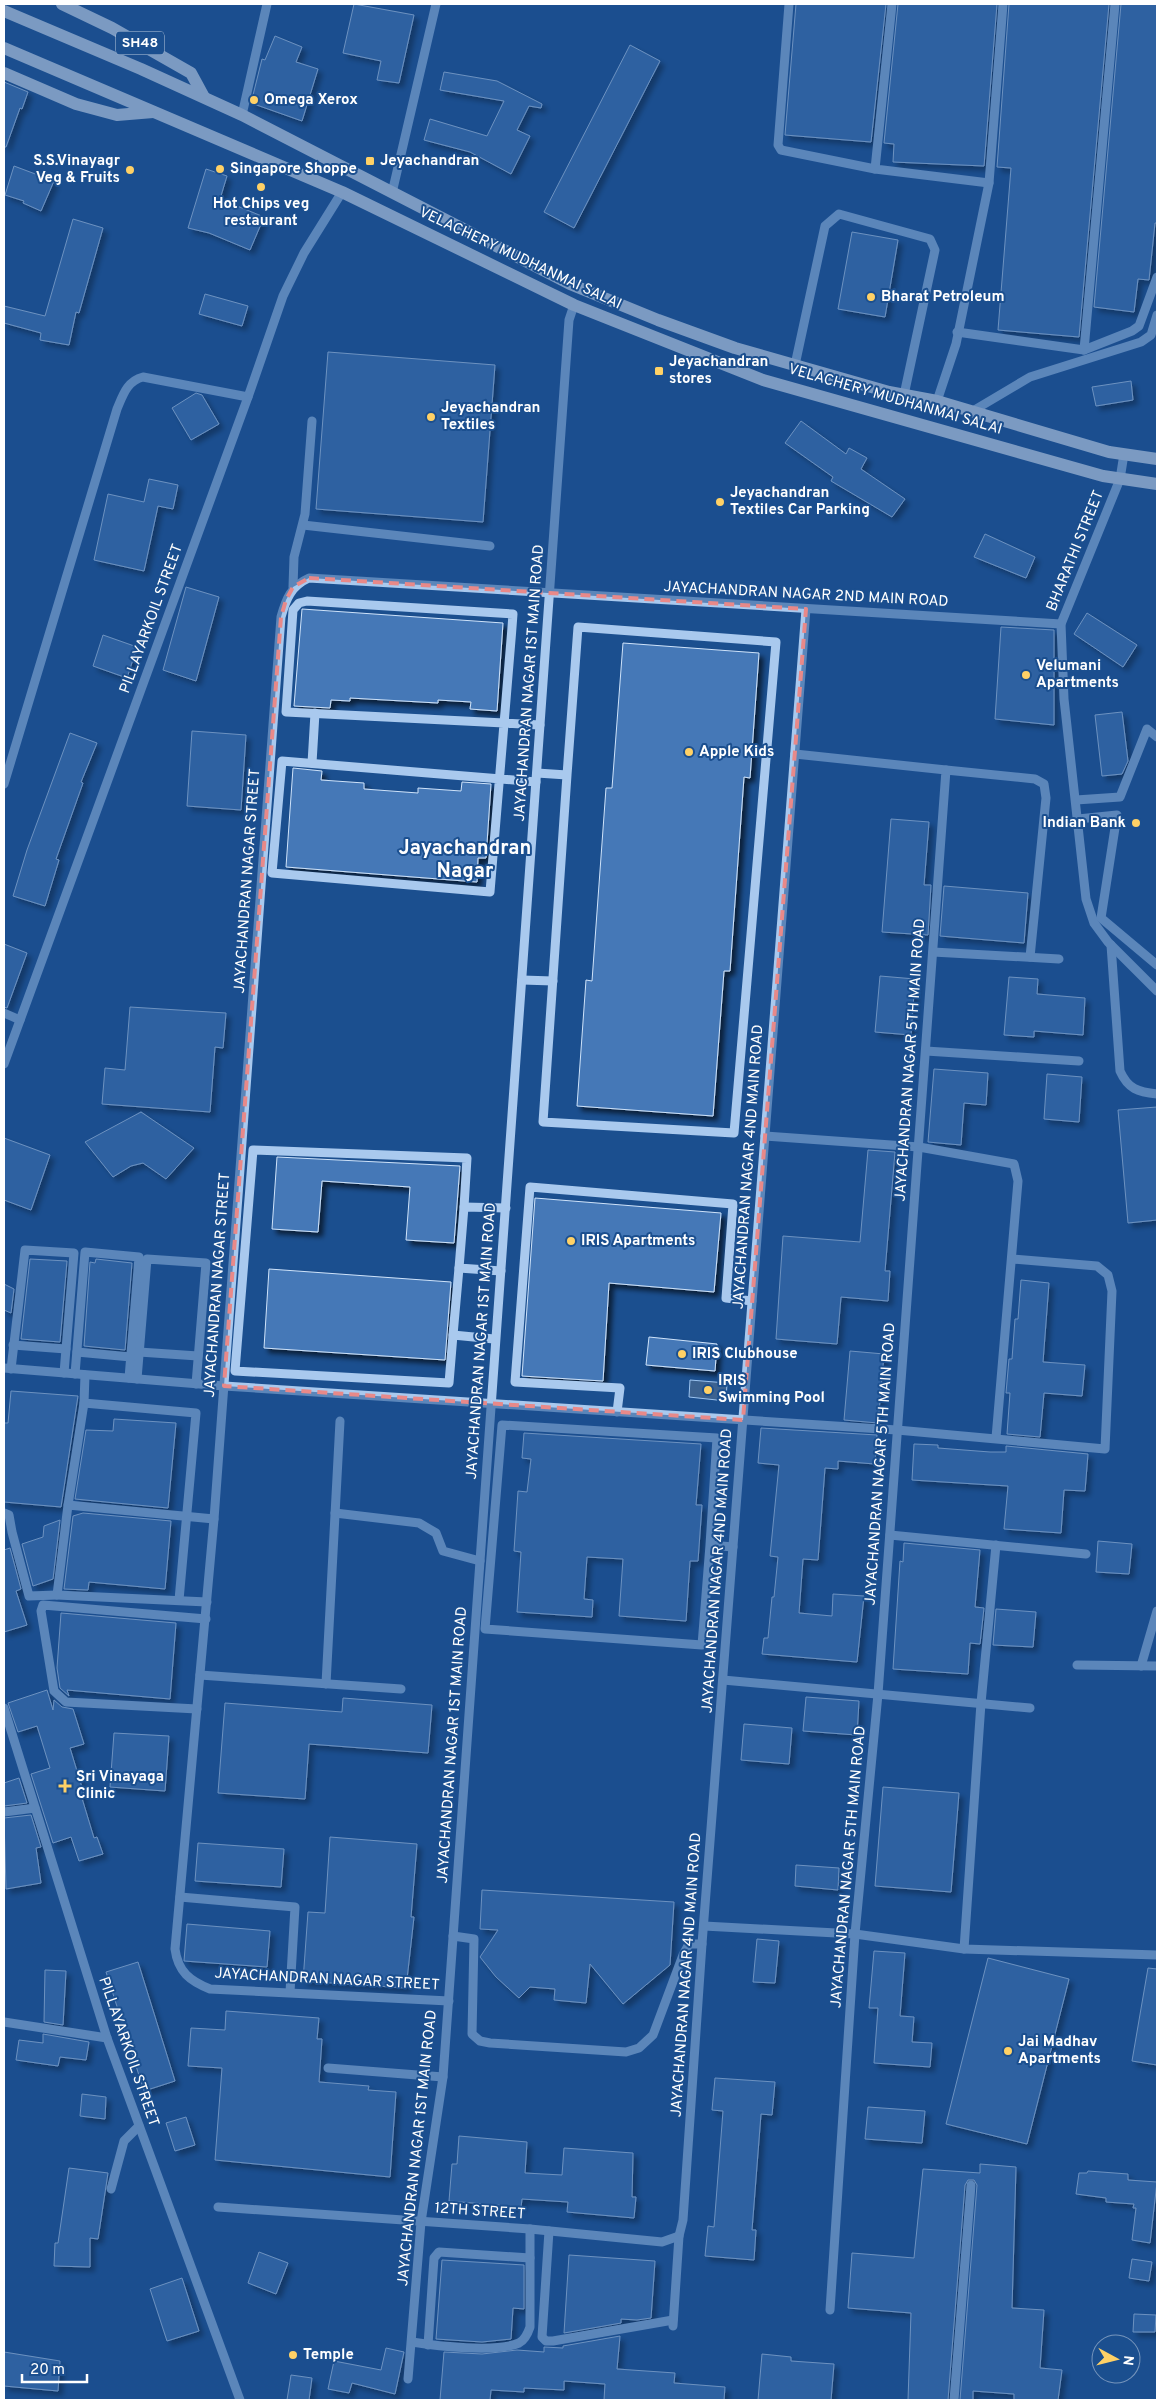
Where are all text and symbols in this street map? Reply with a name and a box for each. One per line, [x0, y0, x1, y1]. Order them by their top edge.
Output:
road number: SH48 [116, 32, 164, 54]
place label: Omega Xerox [264, 91, 358, 110]
marker: Omega Xerox [248, 94, 260, 106]
place label: S.S.Vinayagr Veg & Fruits [33, 152, 121, 188]
place label: Jeyachandran [380, 152, 480, 171]
marker: Jeyachandran [364, 155, 376, 167]
place label: Singapore Shoppe [230, 160, 357, 179]
marker: Singapore Shoppe [214, 163, 226, 175]
marker: S.S.Vinayagr Veg & Fruits [124, 164, 136, 176]
marker: Hot Chips veg restaurant [255, 181, 267, 193]
place label: Hot Chips veg restaurant [213, 195, 309, 231]
street label: VELACHERY MUDHANMAI SALAI [416, 204, 624, 314]
place label: Bharat Petroleum [881, 288, 1005, 307]
marker: Bharat Petroleum [865, 291, 877, 303]
place label: Jeyachandran stores [669, 353, 769, 389]
street label: VELACHERY MUDHANMAI SALAI [786, 360, 1004, 440]
marker: Jeyachandran stores [653, 365, 665, 377]
place label: Jeyachandran Textiles [441, 399, 541, 435]
marker: Jeyachandran Textiles [425, 411, 437, 423]
place label: Jeyachandran Textiles Car Parking [730, 484, 870, 520]
street label: BHARATHI STREET [1043, 488, 1109, 614]
marker: Jeyachandran Textiles Car Parking [714, 496, 726, 508]
street label: PILLAYARKOIL STREET [116, 542, 188, 696]
street label: JAYACHANDRAN NAGAR 1ST MAIN ROAD [511, 544, 549, 822]
street label: JAYACHANDRAN NAGAR 2ND MAIN ROAD [663, 578, 949, 612]
place label: Velumani Apartments [1036, 657, 1119, 693]
marker: Velumani Apartments [1020, 669, 1032, 681]
place label: Apple Kids [699, 743, 774, 762]
marker: Apple Kids [683, 746, 695, 758]
street label: JAYACHANDRAN NAGAR STREET [231, 768, 265, 994]
place label: Indian Bank [1042, 814, 1126, 833]
marker: Indian Bank [1130, 817, 1142, 829]
district label: Jayachandran Nagar [399, 836, 531, 885]
street label: JAYACHANDRAN NAGAR 5TH MAIN ROAD [892, 918, 930, 1202]
street label: JAYACHANDRAN NAGAR 4ND MAIN ROAD [730, 1024, 768, 1310]
street label: JAYACHANDRAN NAGAR STREET [201, 1172, 235, 1398]
street label: JAYACHANDRAN NAGAR 1ST MAIN ROAD [463, 1202, 501, 1480]
place label: IRIS Apartments [581, 1232, 695, 1251]
marker: IRIS Apartments [565, 1235, 577, 1247]
street label: JAYACHANDRAN NAGAR 5TH MAIN ROAD [862, 1322, 900, 1606]
place label: IRIS Clubhouse [692, 1345, 798, 1364]
marker: IRIS Clubhouse [676, 1348, 688, 1360]
place label: IRIS Swimming Pool [718, 1372, 825, 1408]
marker: IRIS Swimming Pool [702, 1384, 714, 1396]
street label: JAYACHANDRAN NAGAR 4ND MAIN ROAD [699, 1428, 737, 1714]
street label: JAYACHANDRAN NAGAR 1ST MAIN ROAD [434, 1606, 472, 1884]
street label: JAYACHANDRAN NAGAR 5TH MAIN ROAD [827, 1725, 871, 2009]
place label: Sri Vinayaga Clinic [76, 1768, 164, 1804]
marker: Sri Vinayaga Clinic [58, 1779, 72, 1793]
street label: JAYACHANDRAN NAGAR 4ND MAIN ROAD [668, 1832, 706, 2118]
street label: JAYACHANDRAN NAGAR STREET [214, 1965, 440, 1995]
street label: PILLAYARKOIL STREET [93, 1974, 163, 2130]
street label: JAYACHANDRAN NAGAR 1ST MAIN ROAD [394, 2009, 442, 2287]
place label: Jai Madhav Apartments [1018, 2033, 1101, 2069]
marker: Jai Madhav Apartments [1002, 2045, 1014, 2057]
street label: 12TH STREET [434, 2199, 526, 2225]
north arrow [1091, 2334, 1141, 2384]
place label: Temple [303, 2346, 354, 2365]
marker: Temple [287, 2349, 299, 2361]
scale bar [22, 2352, 88, 2384]
text: N [1118, 2354, 1136, 2366]
text: 20 m [30, 2361, 65, 2380]

